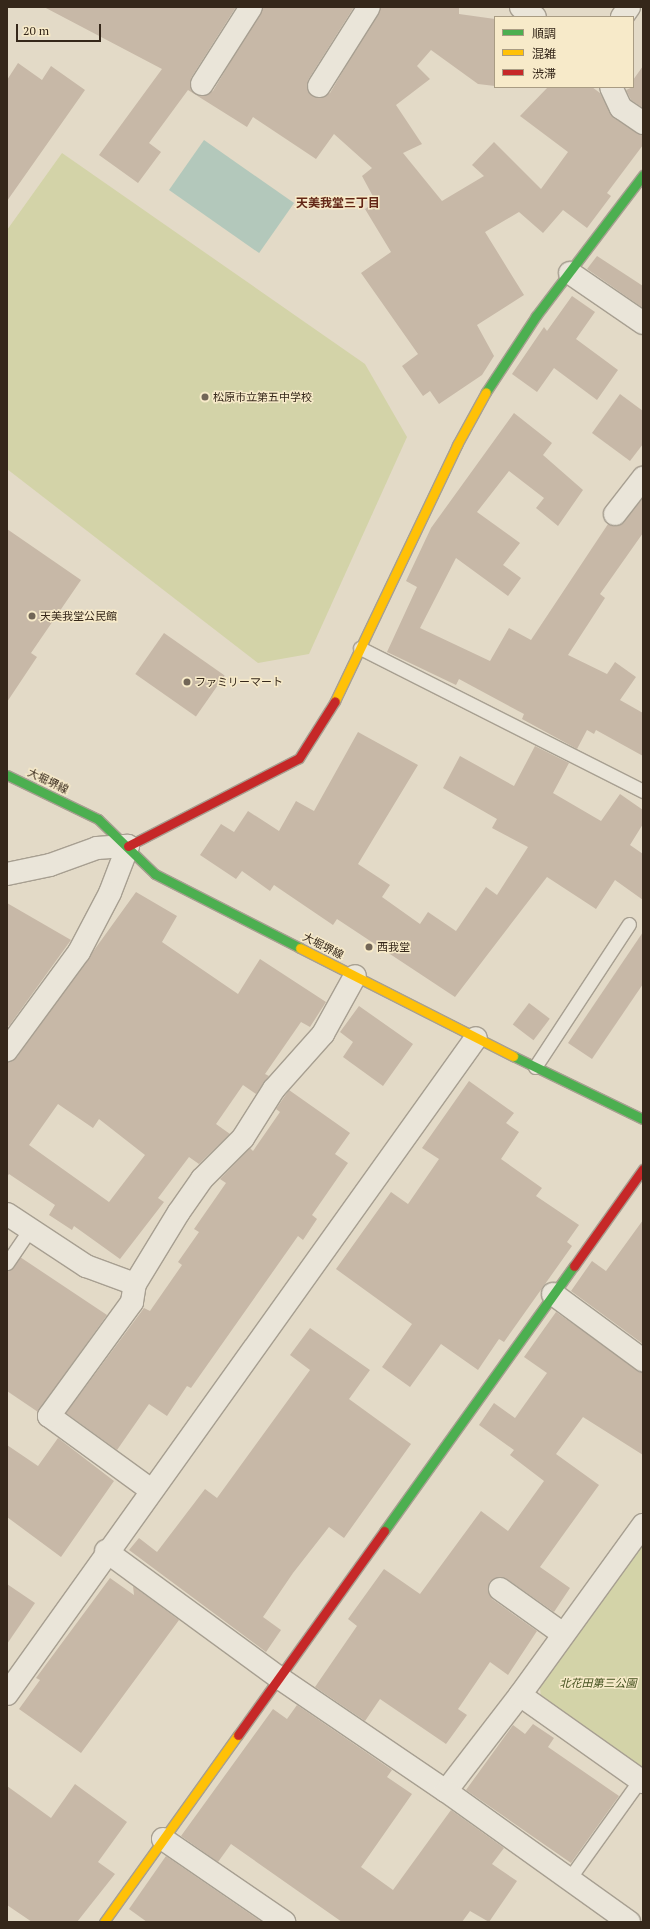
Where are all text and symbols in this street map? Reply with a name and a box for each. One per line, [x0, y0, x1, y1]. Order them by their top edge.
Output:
scale bar [18, 16, 103, 42]
legend [494, 16, 634, 88]
text: 20 m [23, 23, 49, 38]
text: 順調 [532, 26, 556, 41]
text: 混雑 [532, 46, 556, 61]
text: 渋滞 [532, 66, 556, 81]
district label: 天美我堂三丁目 [296, 196, 380, 210]
place label: 松原市立第五中学校 [213, 390, 312, 404]
marker: 松原市立第五中学校 [200, 392, 210, 402]
place label: 天美我堂公民館 [40, 609, 117, 623]
marker: 天美我堂公民館 [27, 611, 37, 621]
place label: ファミリーマート [195, 675, 283, 689]
marker: ファミリーマート [182, 677, 192, 687]
street label: 大堀堺線 [25, 765, 71, 797]
street label: 大堀堺線 [300, 930, 346, 962]
place label: 西我堂 [377, 940, 410, 954]
marker: 西我堂 [364, 942, 374, 952]
park label: 北花田第三公園 [560, 1676, 636, 1690]

